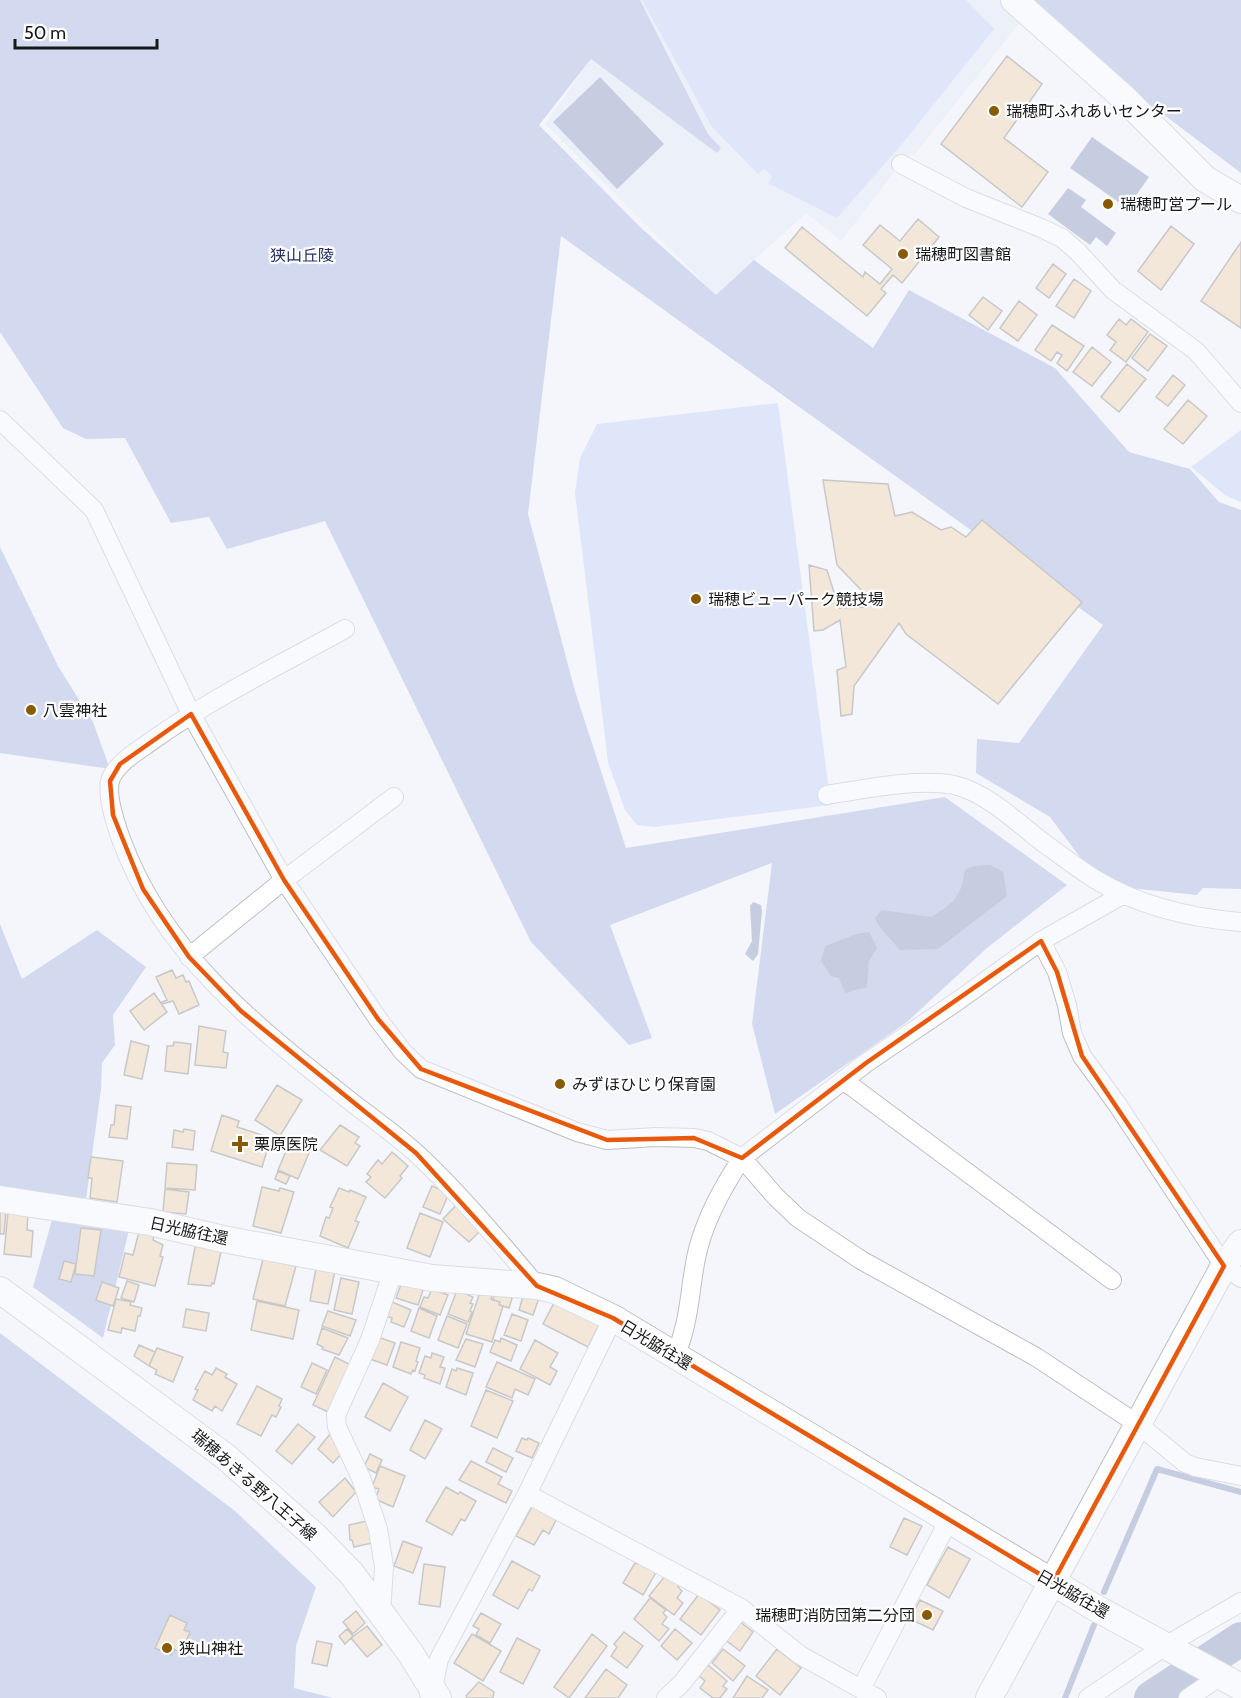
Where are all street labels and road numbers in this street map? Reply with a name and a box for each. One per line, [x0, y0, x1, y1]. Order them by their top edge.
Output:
street label: 日光脇往還 [148, 1213, 230, 1249]
street label: 日光脇往還 [617, 1316, 695, 1374]
street label: 瑞穂あきる野八王子線 [188, 1425, 320, 1545]
street label: 日光脇往還 [1034, 1566, 1112, 1622]

